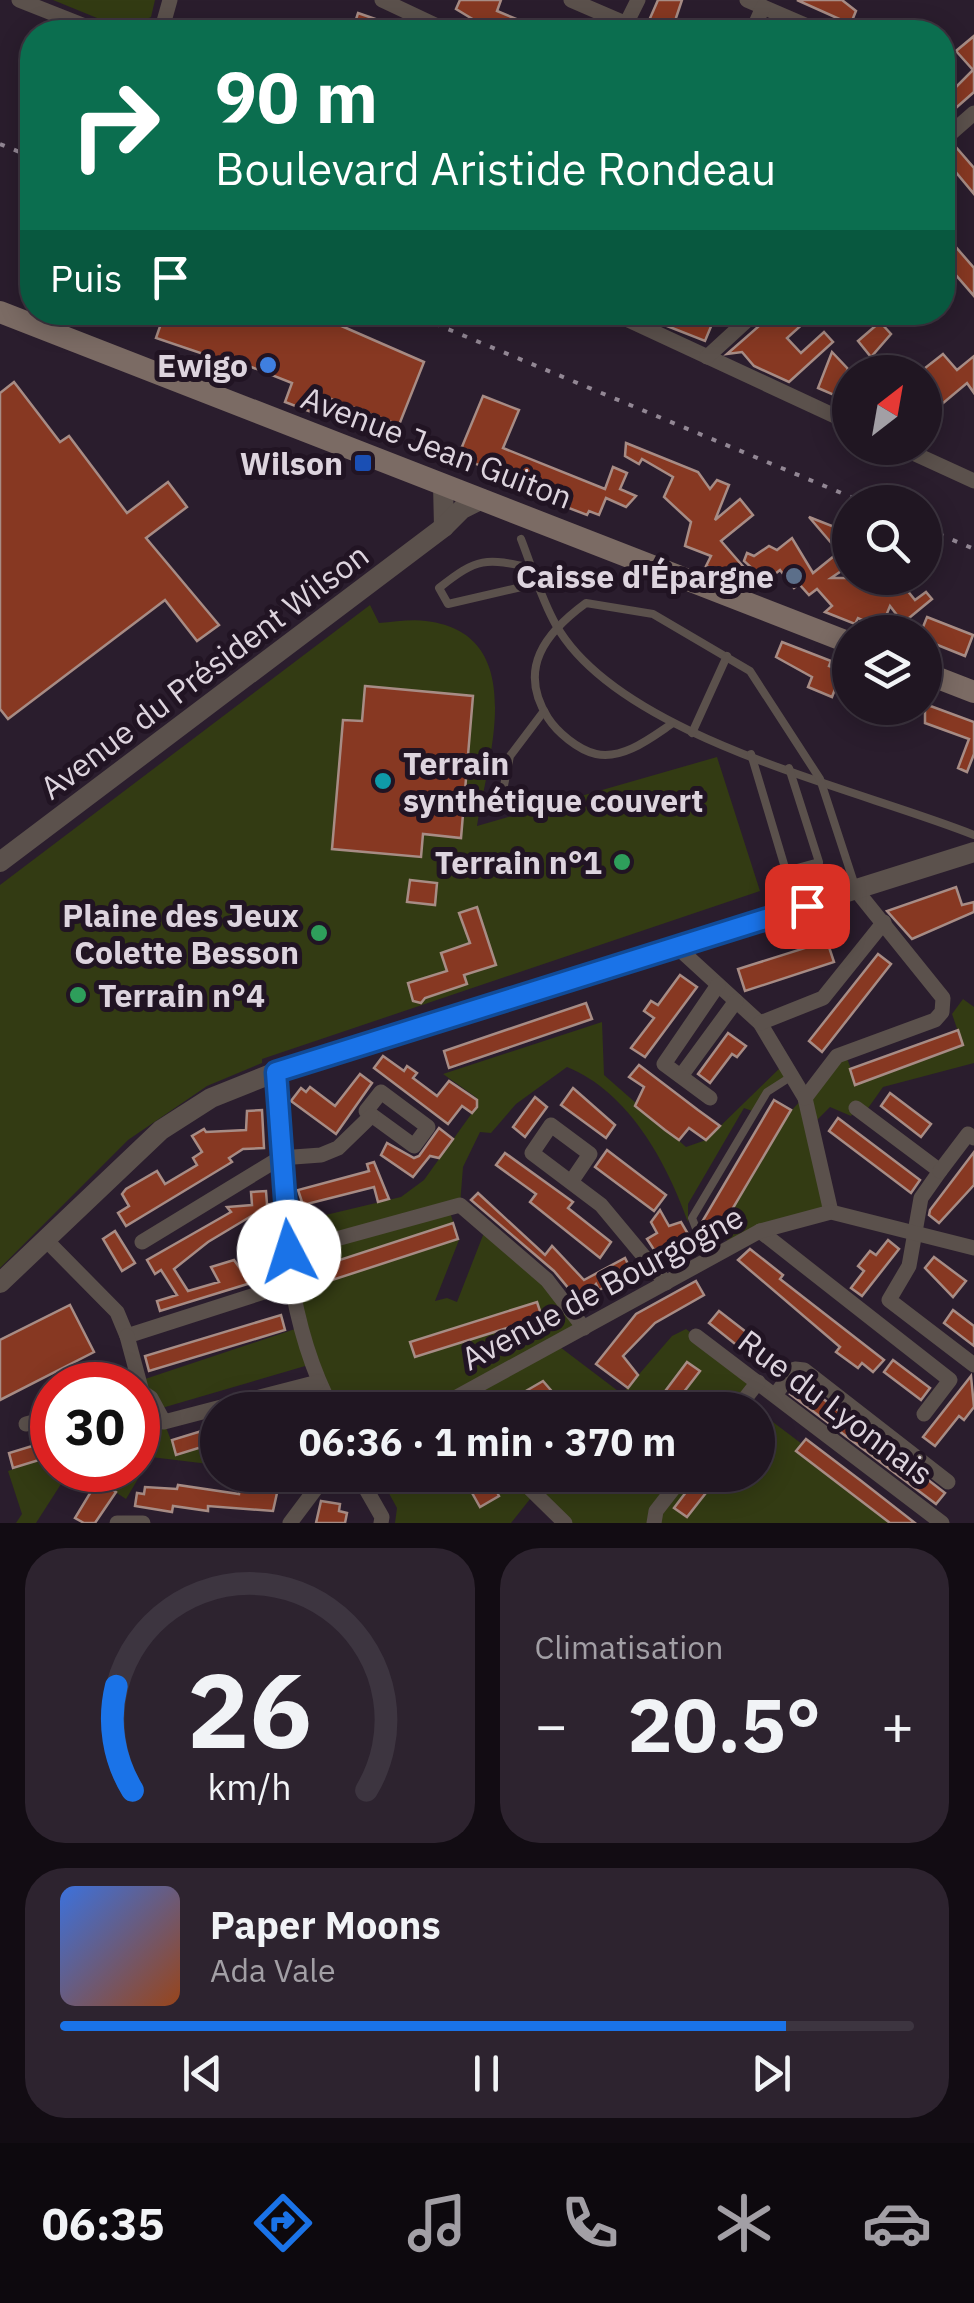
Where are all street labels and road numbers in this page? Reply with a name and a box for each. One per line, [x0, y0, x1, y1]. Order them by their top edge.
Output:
street label: Avenue Jean Guiton [296, 376, 578, 518]
street label: Avenue du Président Wilson [31, 534, 377, 808]
street label: Avenue de Bourgogne [454, 1195, 750, 1379]
street label: Rue du Lyonnais [730, 1320, 942, 1494]

